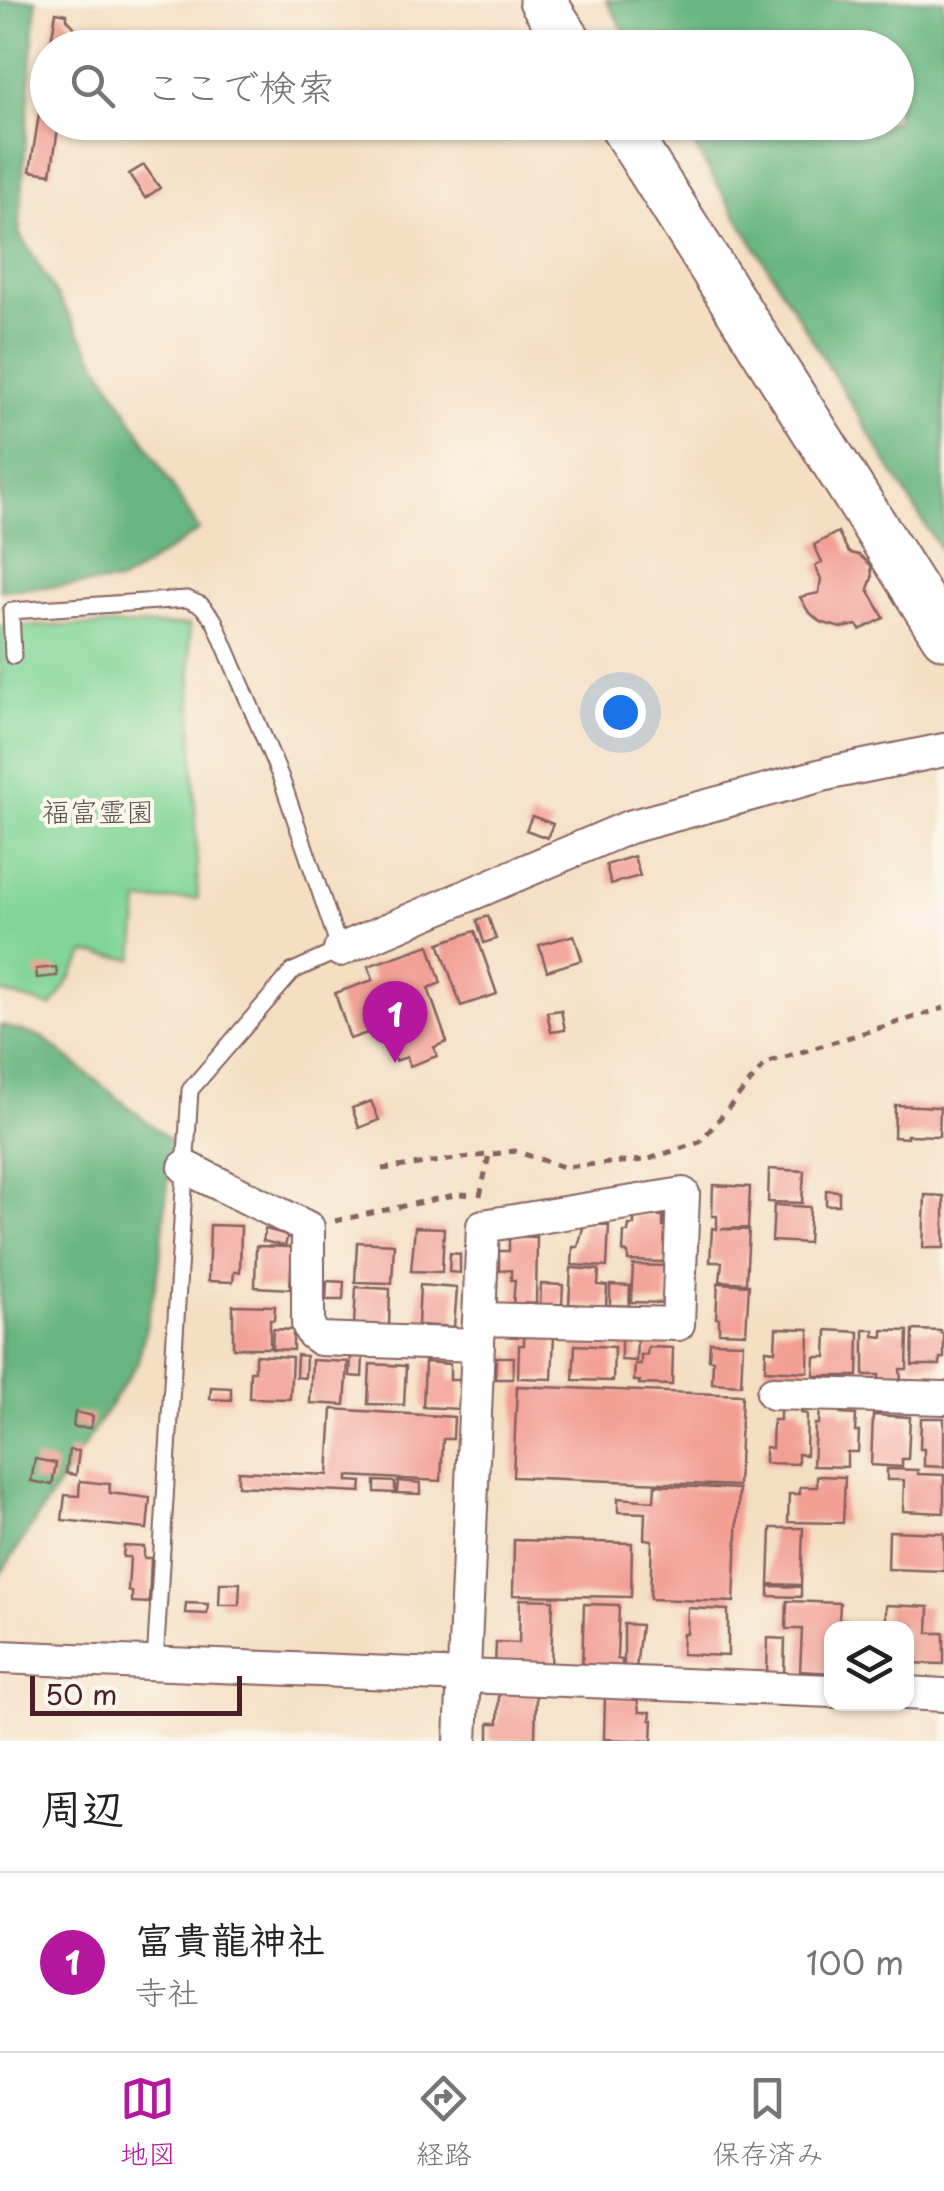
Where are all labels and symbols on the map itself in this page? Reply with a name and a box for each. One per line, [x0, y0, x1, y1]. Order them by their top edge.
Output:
your location [595, 687, 646, 738]
park label: 福富霊園 [42, 789, 154, 832]
pin: 1 [362, 980, 428, 1063]
scale bar [30, 1671, 242, 1716]

